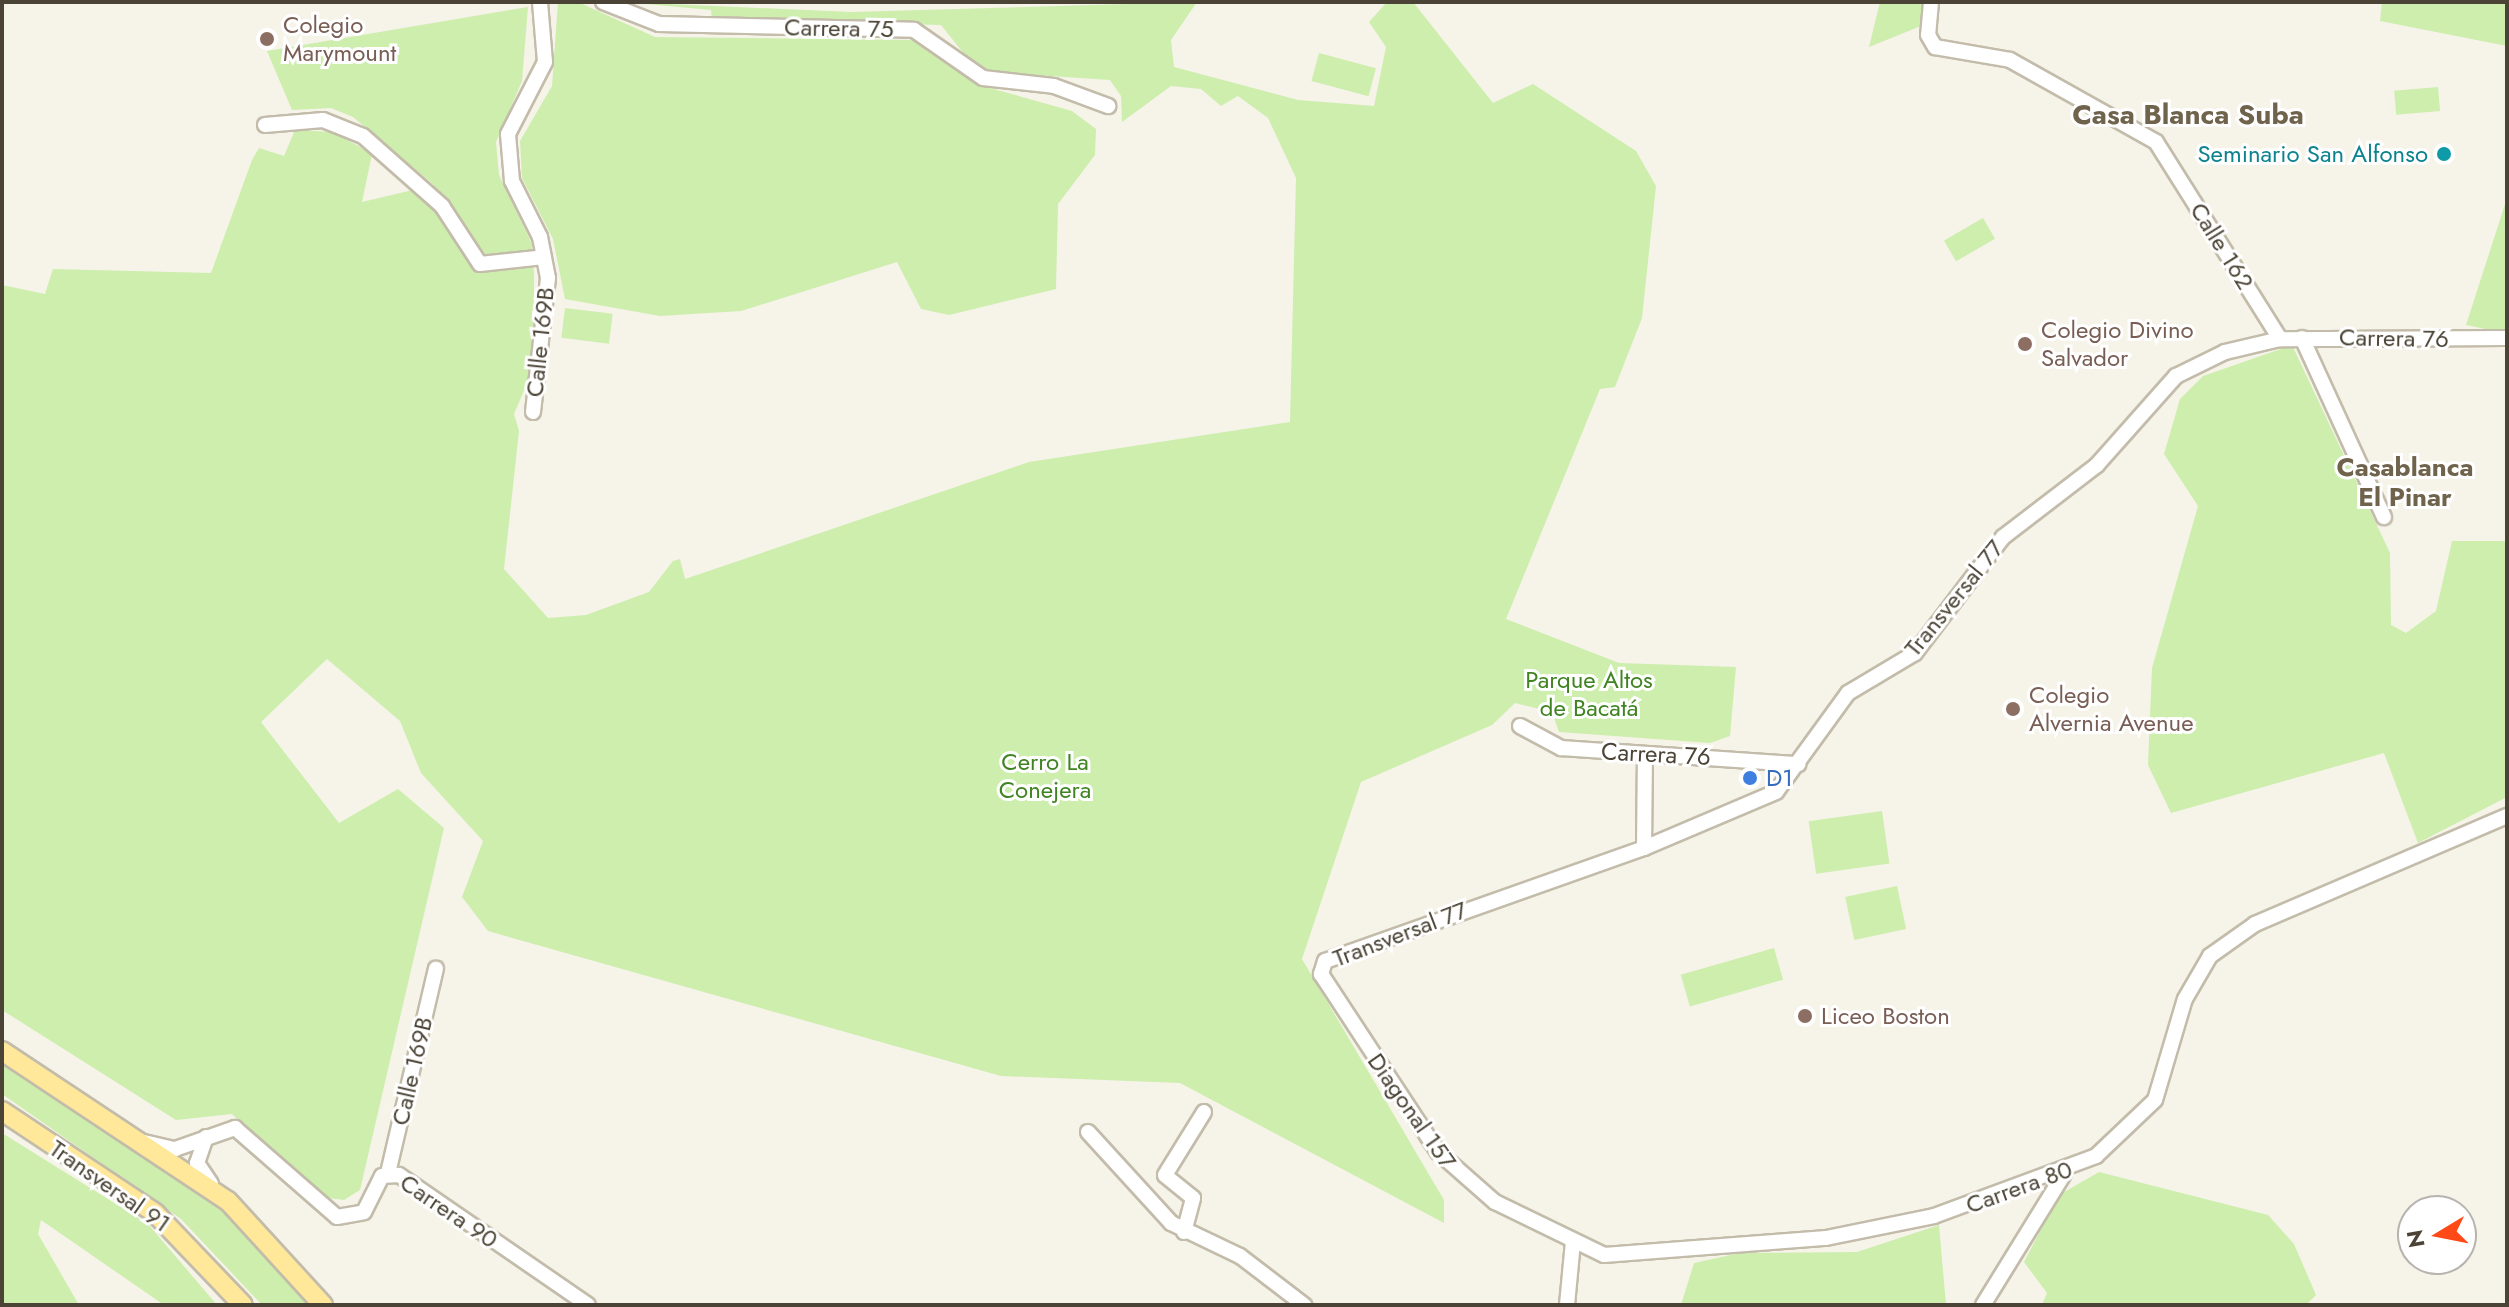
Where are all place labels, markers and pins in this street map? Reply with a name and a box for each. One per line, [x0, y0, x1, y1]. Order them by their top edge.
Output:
place label: Colegio Marymount [283, 11, 396, 67]
marker: Colegio Marymount [258, 30, 276, 48]
place label: Seminario San Alfonso [2197, 140, 2428, 168]
marker: Seminario San Alfonso [2435, 145, 2453, 163]
place label: Colegio Divino Salvador [2041, 316, 2194, 372]
marker: Colegio Divino Salvador [2016, 335, 2034, 353]
place label: Colegio Alvernia Avenue [2029, 681, 2193, 737]
marker: Colegio Alvernia Avenue [2004, 700, 2022, 718]
place label: D1 [1766, 764, 1793, 792]
marker: D1 [1741, 769, 1759, 787]
place label: Liceo Boston [1821, 1002, 1950, 1030]
marker: Liceo Boston [1796, 1007, 1814, 1025]

